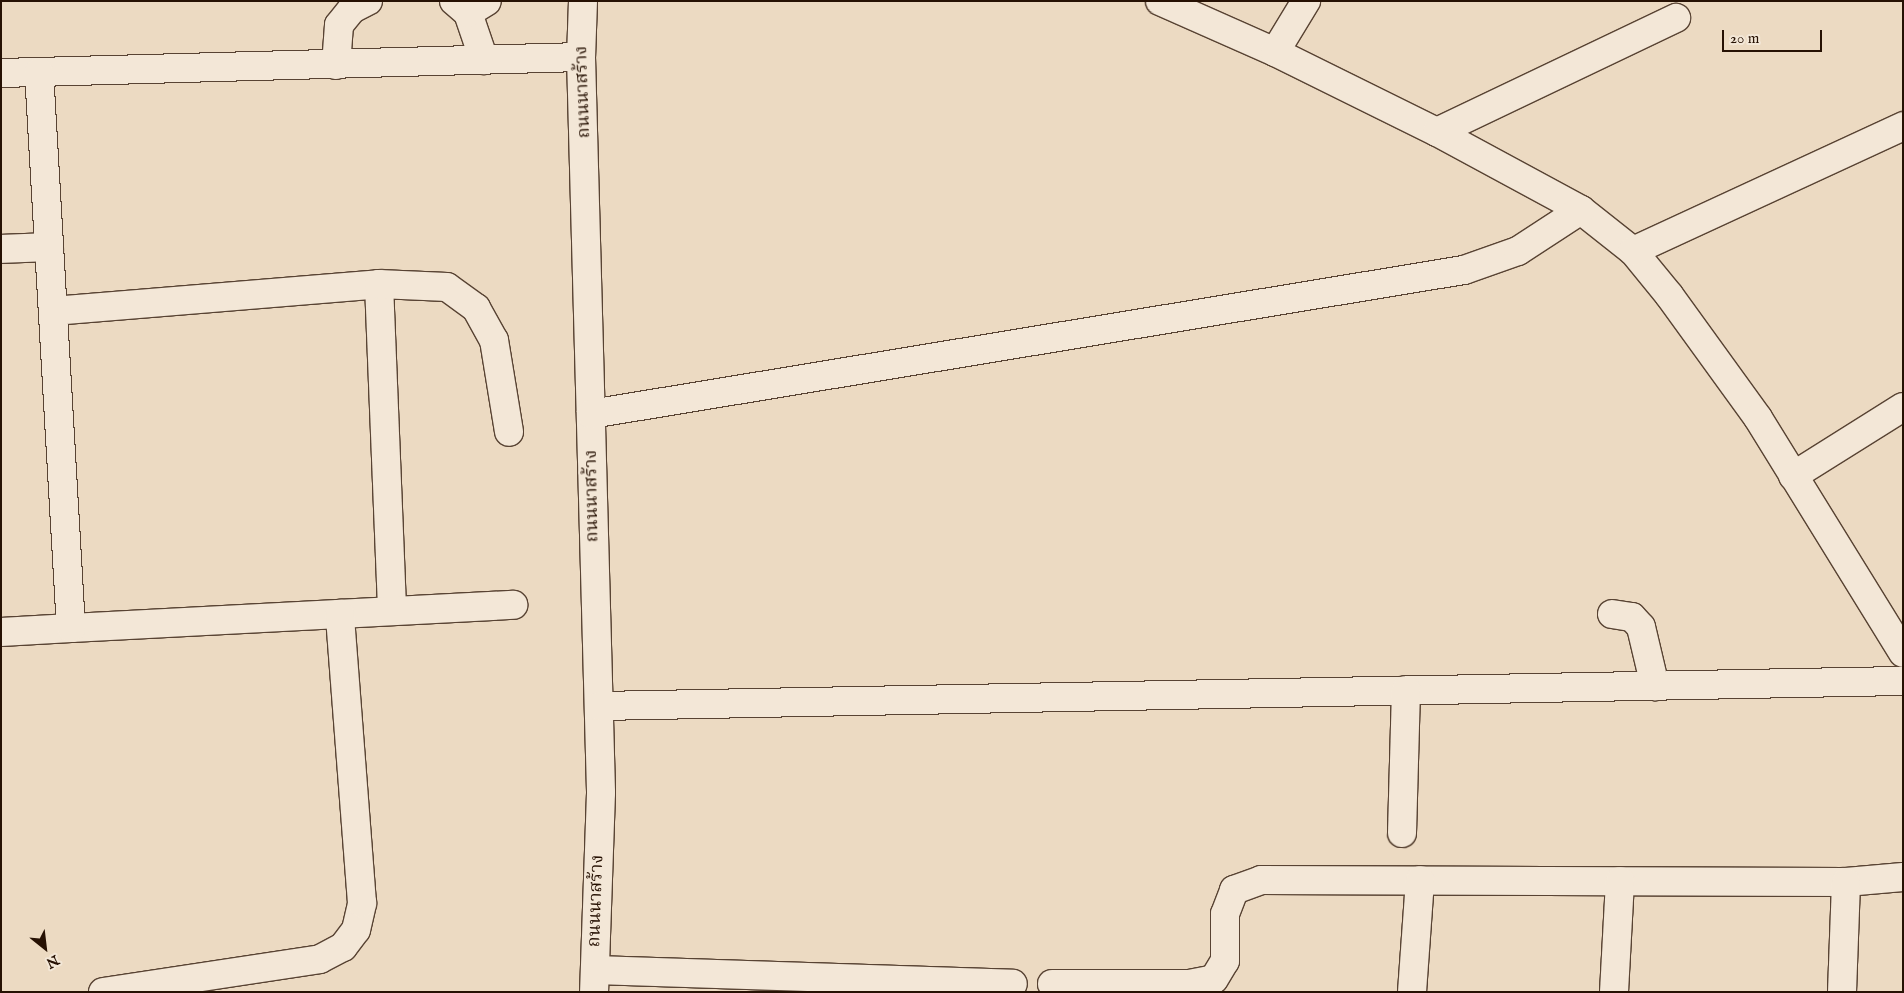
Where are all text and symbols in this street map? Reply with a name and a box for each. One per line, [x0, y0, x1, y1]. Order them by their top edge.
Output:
scale bar [1724, 20, 1824, 52]
text: 20 m [1730, 29, 1759, 48]
street label: ถนนนาสร้าง [572, 45, 596, 139]
street label: ถนนนาสร้าง [581, 450, 605, 542]
street label: ถนนนาสร้าง [585, 854, 609, 948]
north arrow [20, 923, 70, 973]
text: N [43, 950, 62, 972]

